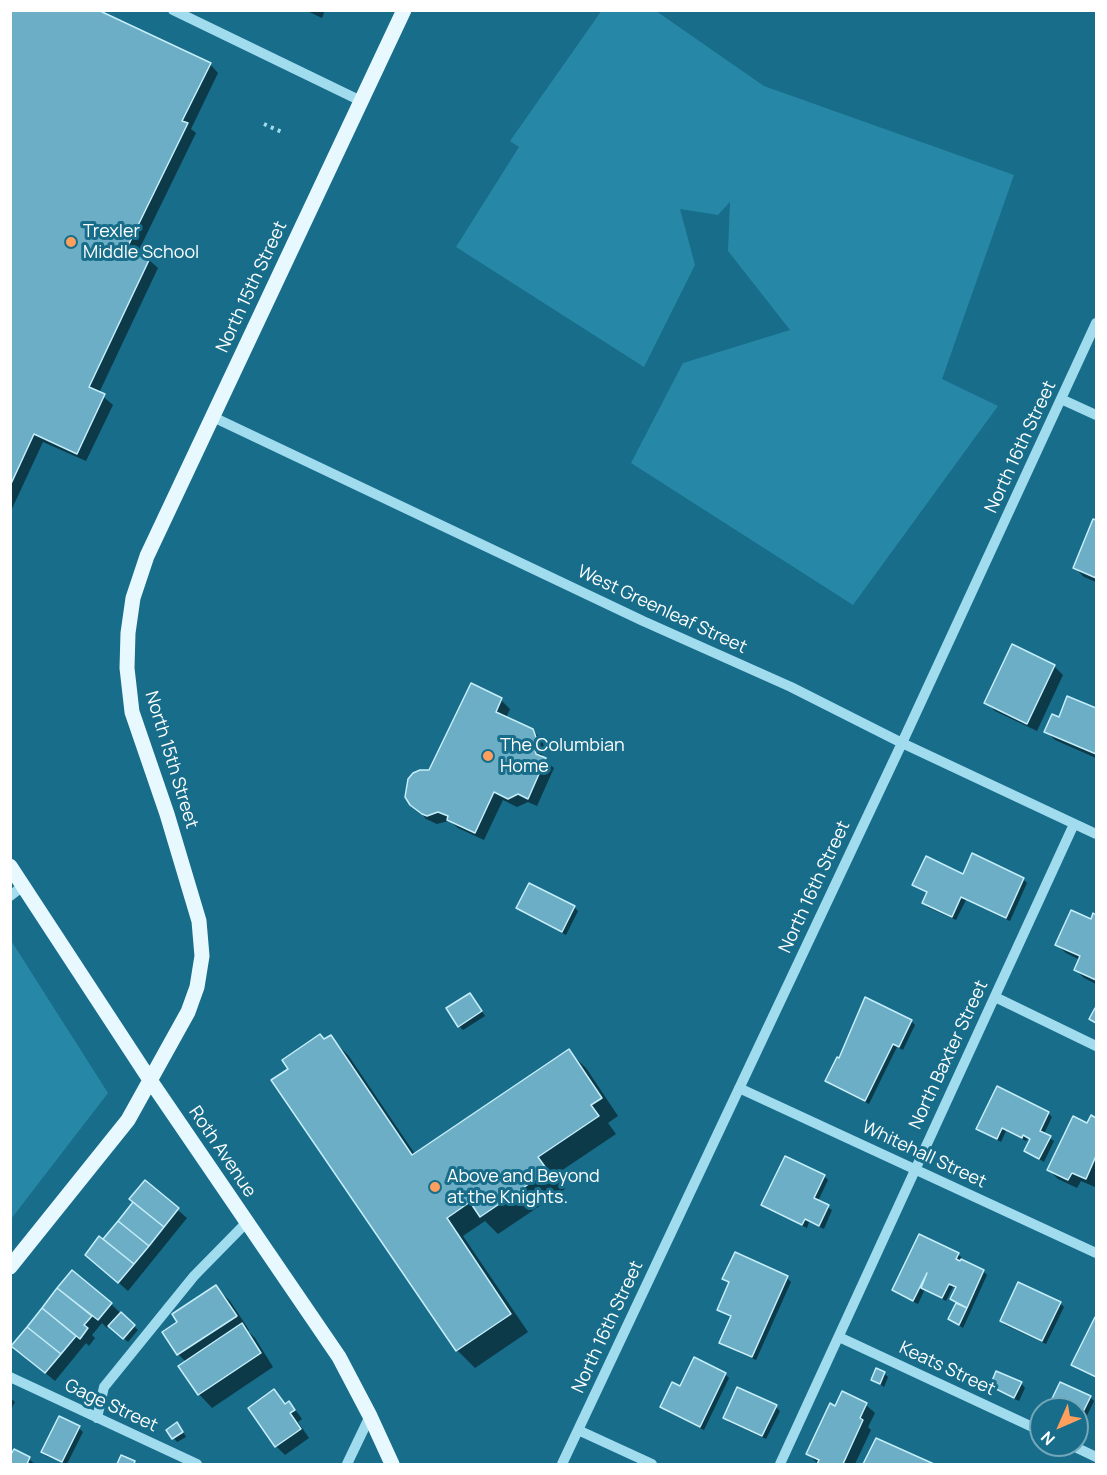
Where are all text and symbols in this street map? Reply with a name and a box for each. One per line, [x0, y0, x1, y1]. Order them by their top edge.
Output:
street label: North 15th Street [212, 218, 292, 356]
place label: Trexler Middle School [83, 221, 199, 264]
marker: Trexler Middle School [64, 235, 78, 249]
street label: North 16th Street [981, 377, 1061, 517]
street label: West Greenleaf Street [574, 561, 750, 659]
street label: North 15th Street [140, 689, 202, 831]
place label: The Columbian Home [500, 735, 625, 777]
marker: The Columbian Home [481, 749, 495, 763]
street label: North 16th Street [775, 817, 855, 957]
street label: North Baxter Street [905, 977, 993, 1133]
street label: Roth Avenue [184, 1102, 260, 1202]
street label: Whitehall Street [858, 1117, 990, 1193]
place label: Above and Beyond at the Knights. [447, 1166, 600, 1208]
marker: Above and Beyond at the Knights. [428, 1180, 442, 1194]
street label: North 16th Street [568, 1257, 648, 1397]
street label: Keats Street [896, 1337, 998, 1401]
street label: Gage Street [61, 1375, 161, 1437]
north arrow [1029, 1397, 1089, 1457]
text: N [1036, 1426, 1060, 1450]

